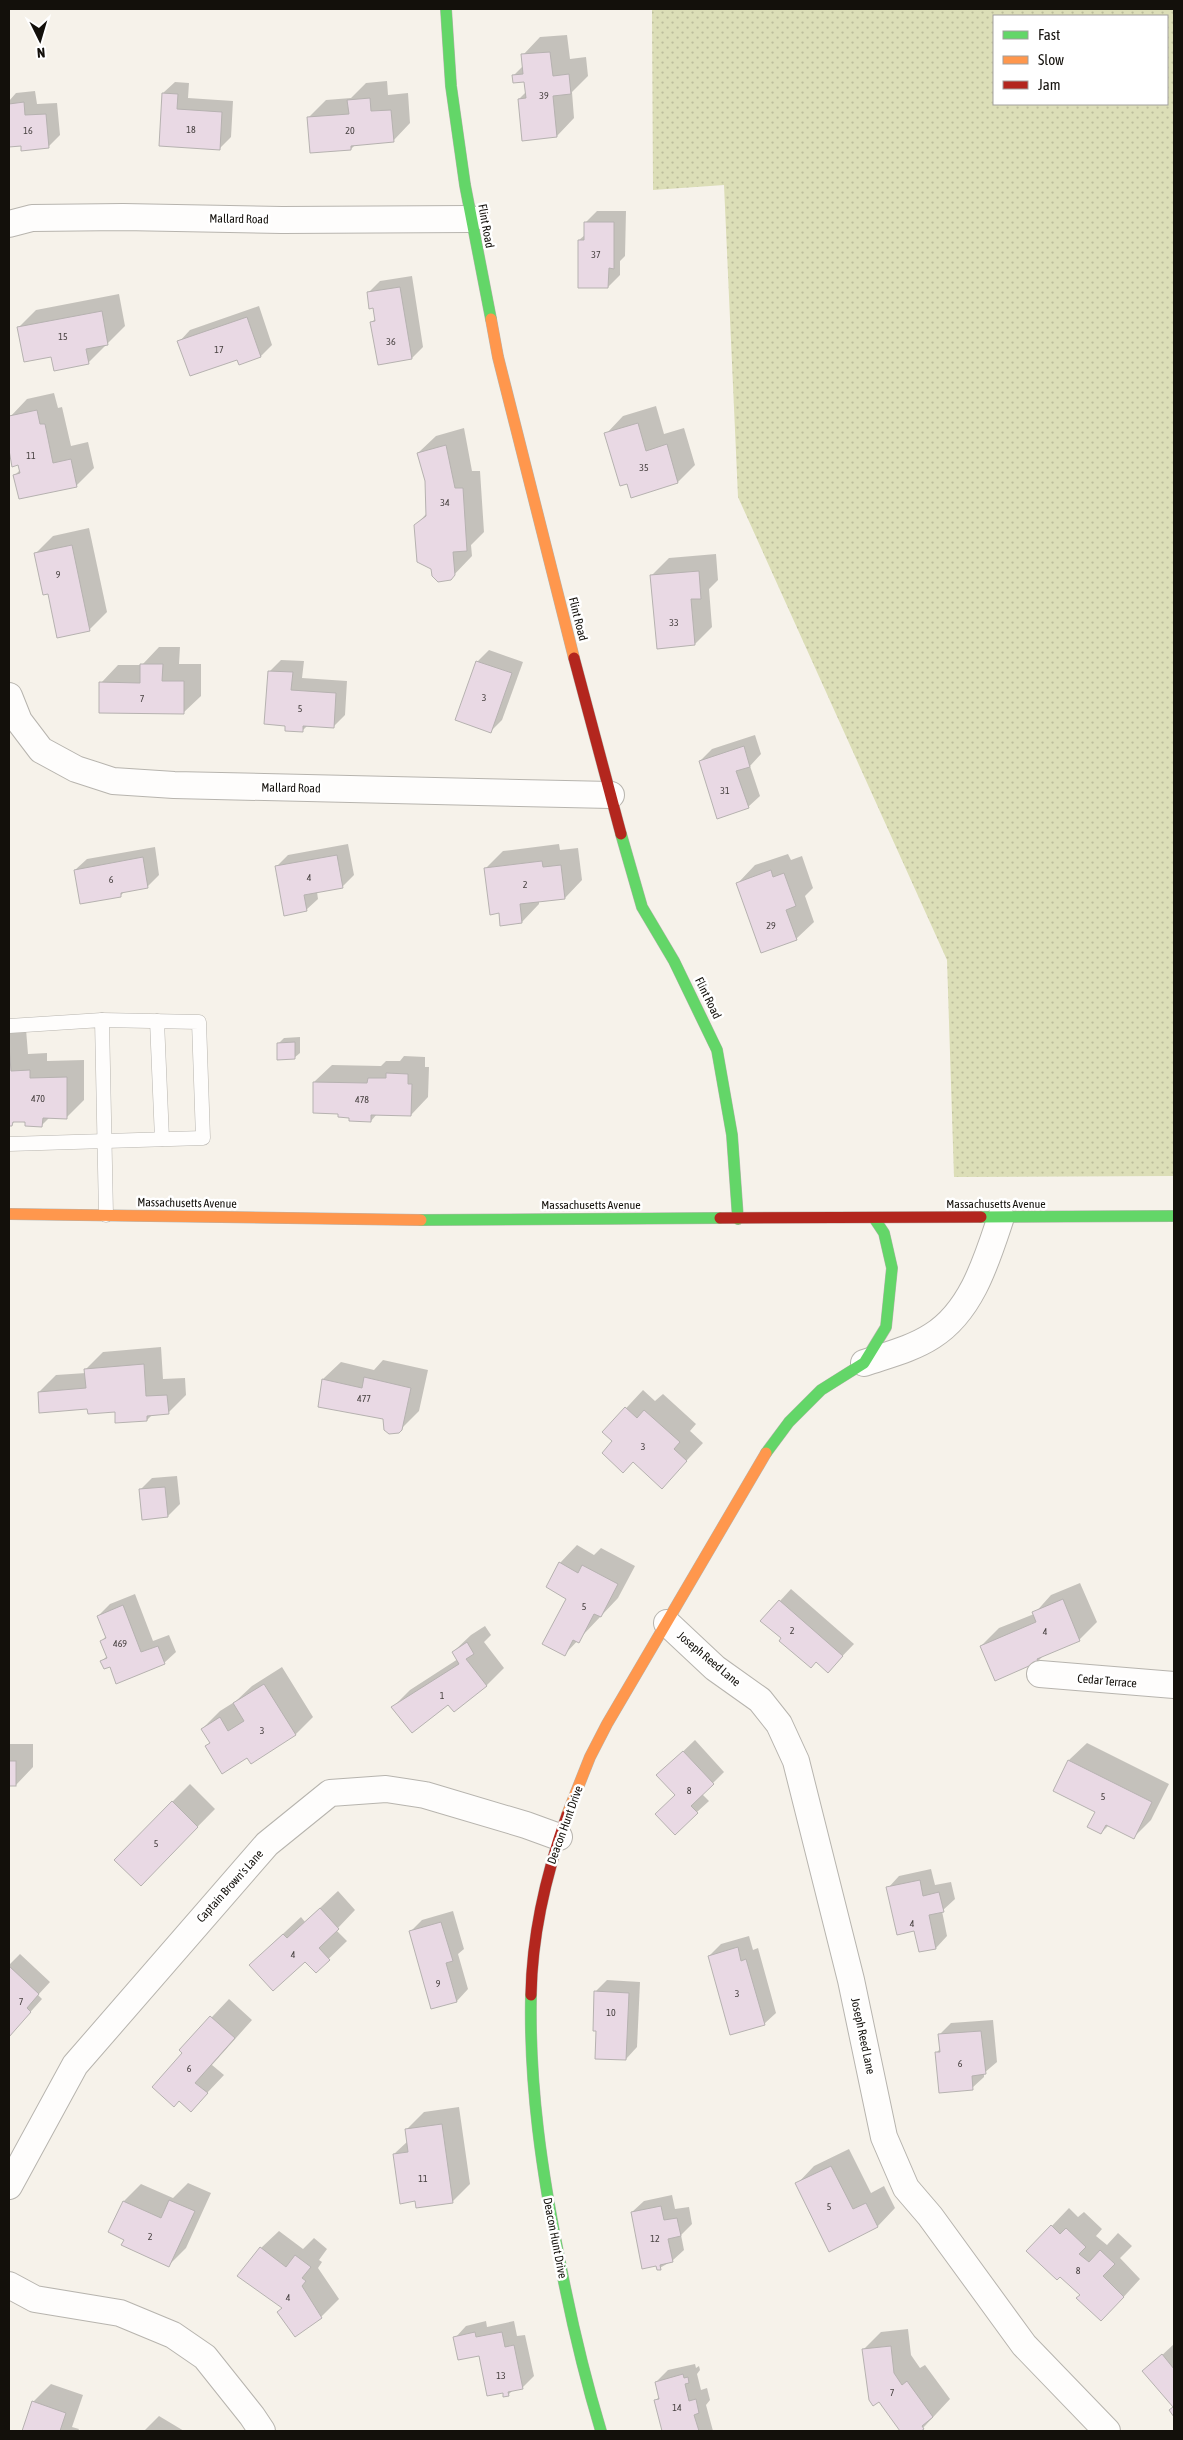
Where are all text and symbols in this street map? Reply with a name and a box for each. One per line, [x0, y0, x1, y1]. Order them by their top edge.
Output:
north arrow [15, 15, 65, 65]
legend [993, 15, 1168, 105]
text: Fast [1038, 26, 1060, 43]
text: N [36, 45, 46, 61]
text: Slow [1038, 51, 1064, 68]
text: Jam [1038, 76, 1061, 93]
house number: 39 [539, 90, 549, 101]
house number: 18 [186, 124, 196, 135]
house number: 16 [23, 125, 33, 136]
house number: 20 [345, 125, 355, 136]
street label: Flint Road [475, 203, 497, 249]
street label: Mallard Road [209, 211, 269, 227]
house number: 37 [591, 249, 601, 260]
house number: 15 [58, 331, 68, 342]
house number: 36 [386, 336, 396, 347]
house number: 17 [214, 344, 224, 355]
house number: 11 [26, 450, 36, 461]
house number: 35 [639, 462, 649, 473]
house number: 34 [440, 497, 450, 508]
house number: 9 [56, 569, 61, 580]
street label: Flint Road [566, 596, 590, 642]
house number: 33 [669, 617, 679, 628]
house number: 3 [482, 692, 487, 703]
house number: 7 [140, 693, 145, 704]
house number: 5 [298, 703, 303, 714]
street label: Mallard Road [261, 780, 321, 796]
house number: 31 [720, 785, 730, 796]
house number: 4 [307, 872, 312, 883]
house number: 6 [109, 874, 114, 885]
house number: 2 [523, 879, 528, 890]
house number: 29 [766, 920, 776, 931]
street label: Flint Road [692, 975, 724, 1021]
house number: 470 [31, 1093, 45, 1104]
house number: 478 [355, 1094, 369, 1105]
street label: Massachusetts Avenue [137, 1195, 237, 1211]
street label: Massachusetts Avenue [946, 1197, 1046, 1211]
street label: Massachusetts Avenue [541, 1198, 641, 1212]
house number: 477 [357, 1393, 371, 1404]
house number: 3 [641, 1441, 646, 1452]
house number: 5 [582, 1601, 587, 1612]
house number: 2 [790, 1625, 795, 1636]
house number: 4 [1043, 1626, 1048, 1637]
street label: Joseph Reed Lane [675, 1629, 743, 1689]
house number: 469 [113, 1638, 127, 1649]
street label: Cedar Terrace [1077, 1671, 1137, 1691]
house number: 1 [440, 1690, 445, 1701]
house number: 3 [260, 1725, 265, 1736]
street label: Deacon Hunt Drive [544, 1784, 586, 1866]
house number: 8 [687, 1785, 692, 1796]
house number: 5 [1101, 1791, 1106, 1802]
house number: 5 [154, 1838, 159, 1849]
street label: Captain Brown's Lane [194, 1847, 266, 1925]
house number: 4 [910, 1918, 915, 1929]
house number: 4 [291, 1949, 296, 1960]
house number: 9 [436, 1978, 441, 1989]
house number: 3 [735, 1988, 740, 1999]
house number: 7 [19, 1996, 24, 2007]
street label: Joseph Reed Lane [848, 1996, 878, 2076]
house number: 10 [606, 2007, 616, 2018]
house number: 6 [958, 2058, 963, 2069]
house number: 6 [187, 2063, 192, 2074]
house number: 11 [418, 2173, 428, 2184]
street label: Deacon Hunt Drive [540, 2196, 570, 2280]
house number: 5 [827, 2201, 832, 2212]
house number: 2 [148, 2231, 153, 2242]
house number: 12 [650, 2233, 660, 2244]
house number: 8 [1076, 2265, 1081, 2276]
house number: 4 [286, 2292, 291, 2303]
house number: 13 [496, 2370, 506, 2381]
house number: 7 [890, 2387, 895, 2398]
house number: 14 [672, 2402, 682, 2413]

